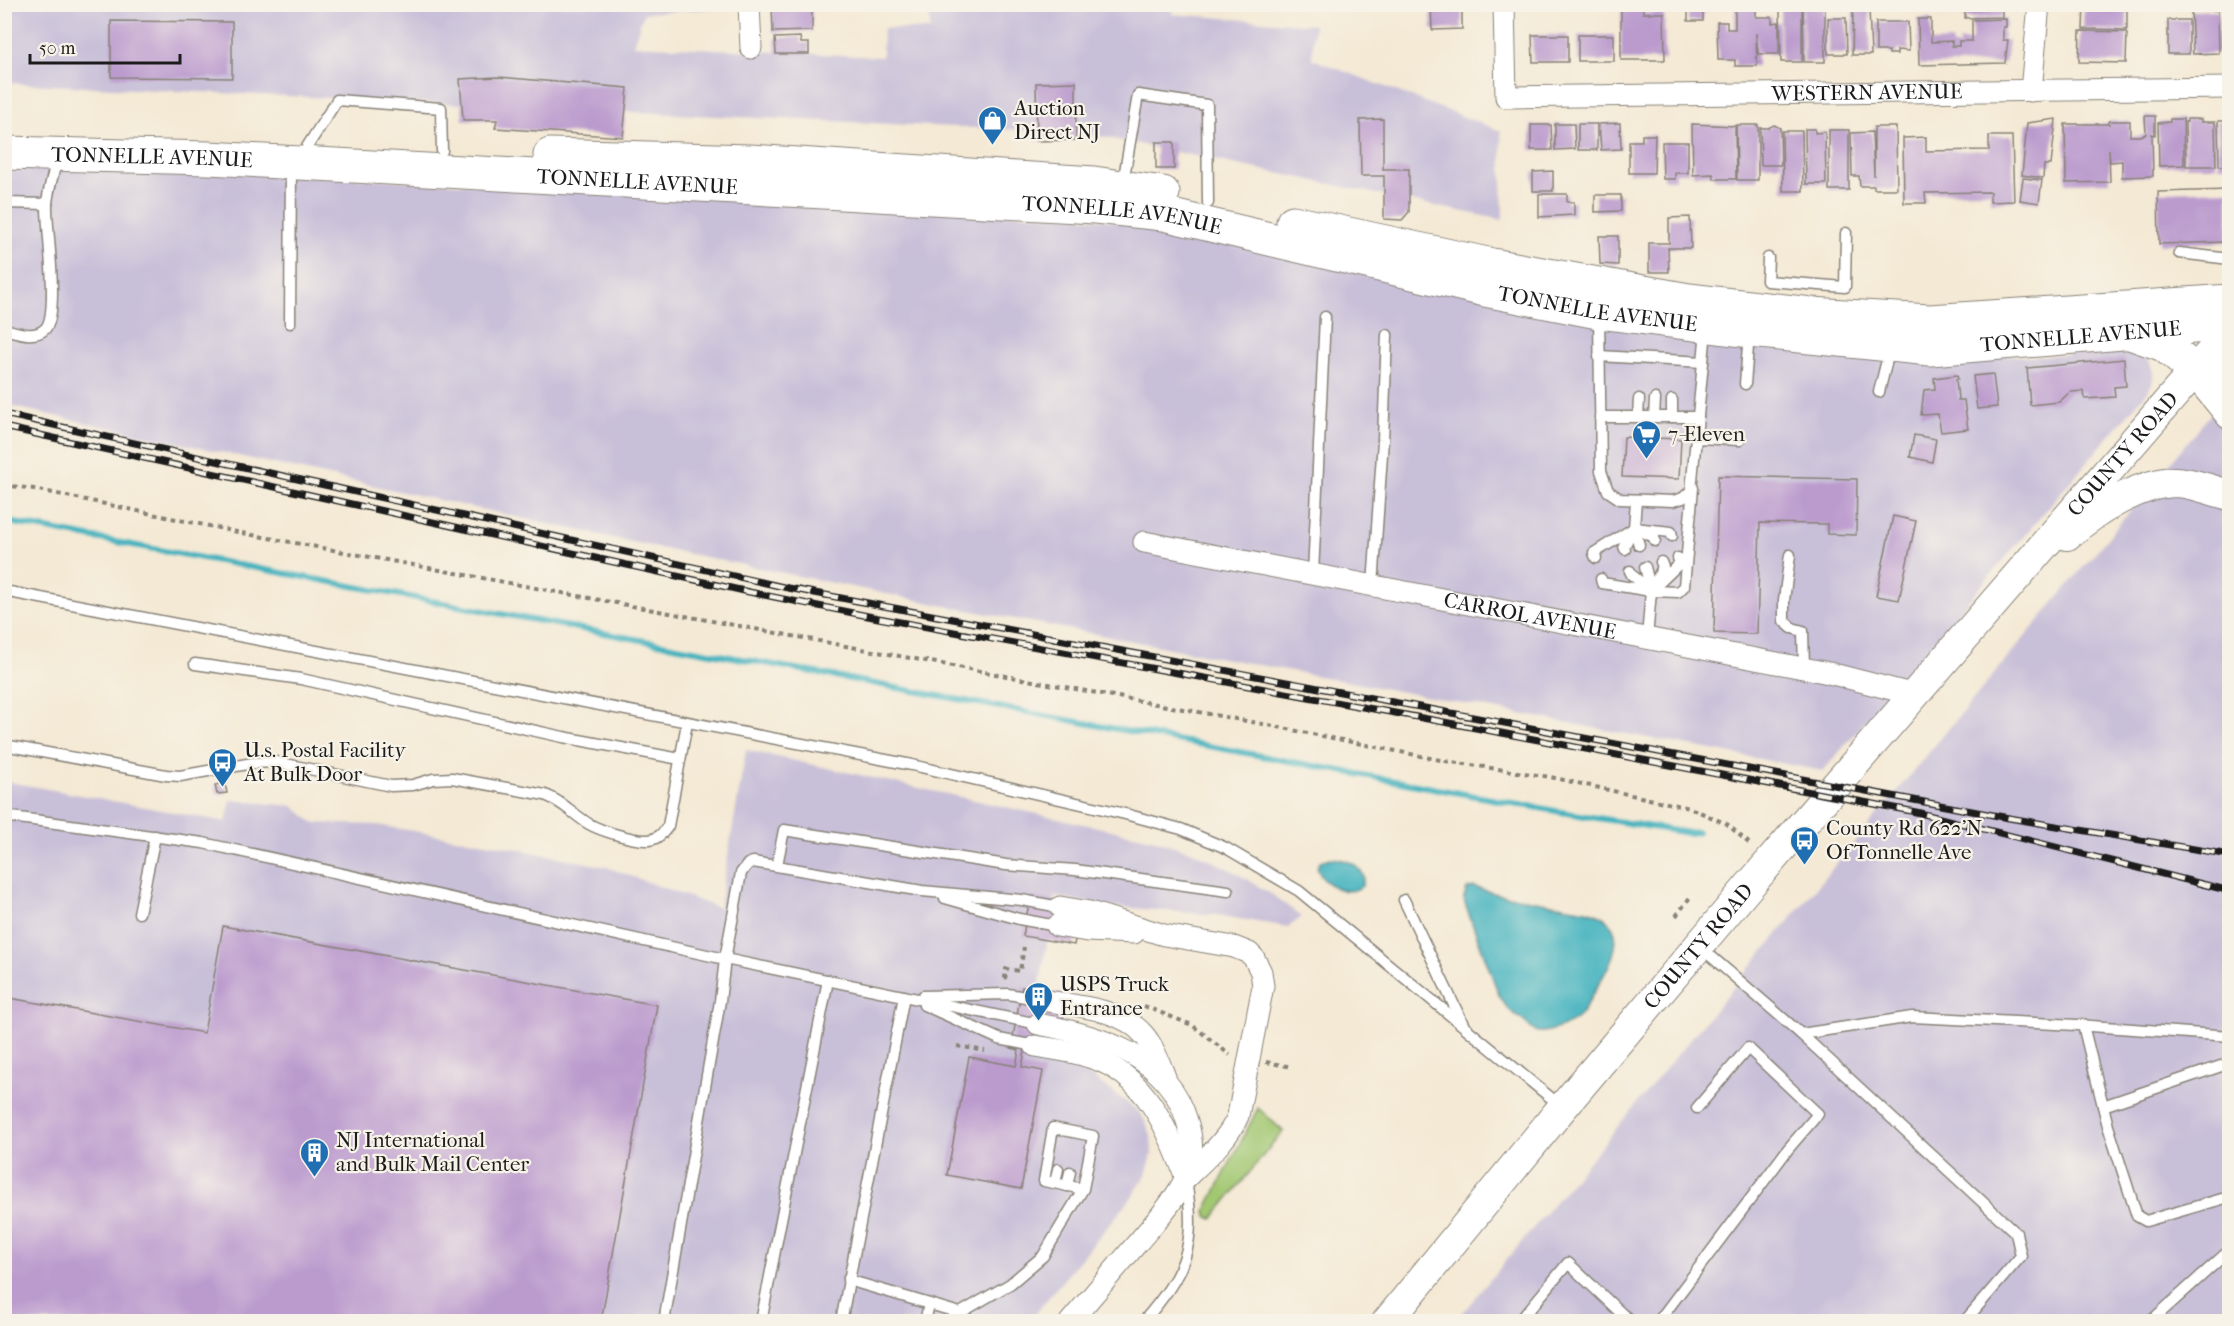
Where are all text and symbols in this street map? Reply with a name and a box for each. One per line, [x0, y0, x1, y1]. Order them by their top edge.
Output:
scale bar [30, 27, 180, 65]
text: 50 m [39, 38, 76, 59]
street label: WESTERN AVENUE [1770, 79, 1963, 106]
place label: Auction Direct NJ [1013, 96, 1101, 144]
shop icon: Auction Direct NJ [977, 104, 1009, 146]
street label: TONNELLE AVENUE [51, 142, 254, 172]
street label: TONNELLE AVENUE [536, 164, 739, 199]
street label: TONNELLE AVENUE [1021, 191, 1224, 239]
street label: TONNELLE AVENUE [1496, 281, 1699, 336]
street label: TONNELLE AVENUE [1979, 316, 2182, 357]
street label: COUNTY ROAD [2062, 387, 2183, 521]
supermarket icon: 7-Eleven [1631, 418, 1663, 460]
place label: 7-Eleven [1668, 422, 1745, 446]
street label: CARROL AVENUE [1442, 588, 1618, 644]
place label: U.s. Postal Facility At Bulk Door [243, 738, 406, 786]
bus stop icon: U.s. Postal Facility At Bulk Door [207, 746, 239, 788]
place label: County Rd 622'N Of Tonnelle Ave [1826, 816, 1982, 864]
bus stop icon: County Rd 622'N Of Tonnelle Ave [1789, 824, 1821, 866]
street label: COUNTY ROAD [1639, 879, 1758, 1014]
place label: USPS Truck Entrance [1060, 972, 1169, 1020]
building icon: USPS Truck Entrance [1023, 980, 1055, 1022]
place label: NJ International and Bulk Mail Center [336, 1128, 529, 1176]
building icon: NJ International and Bulk Mail Center [299, 1136, 331, 1178]

